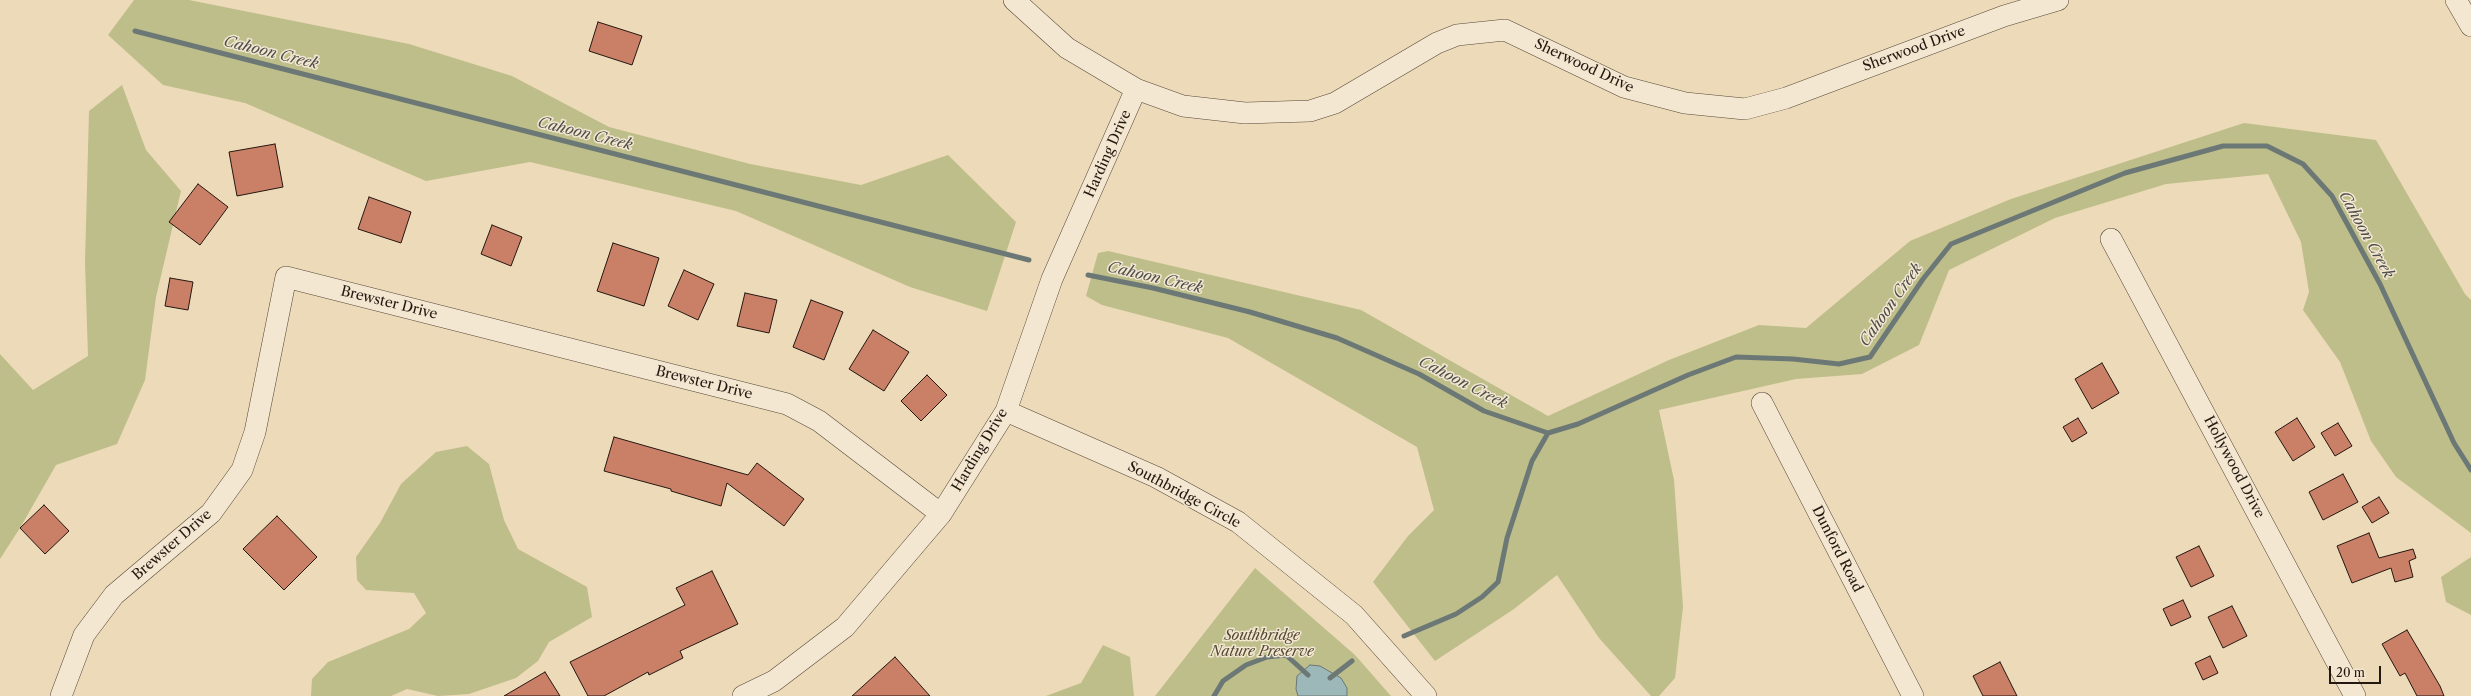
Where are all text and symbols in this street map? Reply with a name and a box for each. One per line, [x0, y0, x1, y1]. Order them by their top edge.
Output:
street label: Sherwood Drive [1860, 23, 1968, 75]
water label: Cahoon Creek [222, 33, 320, 73]
street label: Sherwood Drive [1532, 36, 1636, 96]
street label: Harding Drive [1081, 108, 1135, 200]
water label: Cahoon Creek [536, 114, 634, 154]
water label: Cahoon Creek [2335, 188, 2397, 282]
water label: Cahoon Creek [1106, 258, 1204, 298]
water label: Cahoon Creek [1856, 260, 1926, 350]
street label: Brewster Drive [339, 283, 439, 323]
water label: Cahoon Creek [1416, 353, 1510, 413]
street label: Brewster Drive [654, 363, 754, 403]
street label: Harding Drive [949, 405, 1011, 495]
street label: Hollywood Drive [2200, 413, 2268, 521]
street label: Southbridge Circle [1125, 458, 1243, 532]
street label: Dunford Road [1808, 503, 1866, 595]
street label: Brewster Drive [129, 506, 215, 584]
park label: Southbridge Nature Preserve [1210, 628, 1314, 660]
scale bar [2331, 658, 2383, 684]
text: 20 m [2336, 665, 2365, 680]

